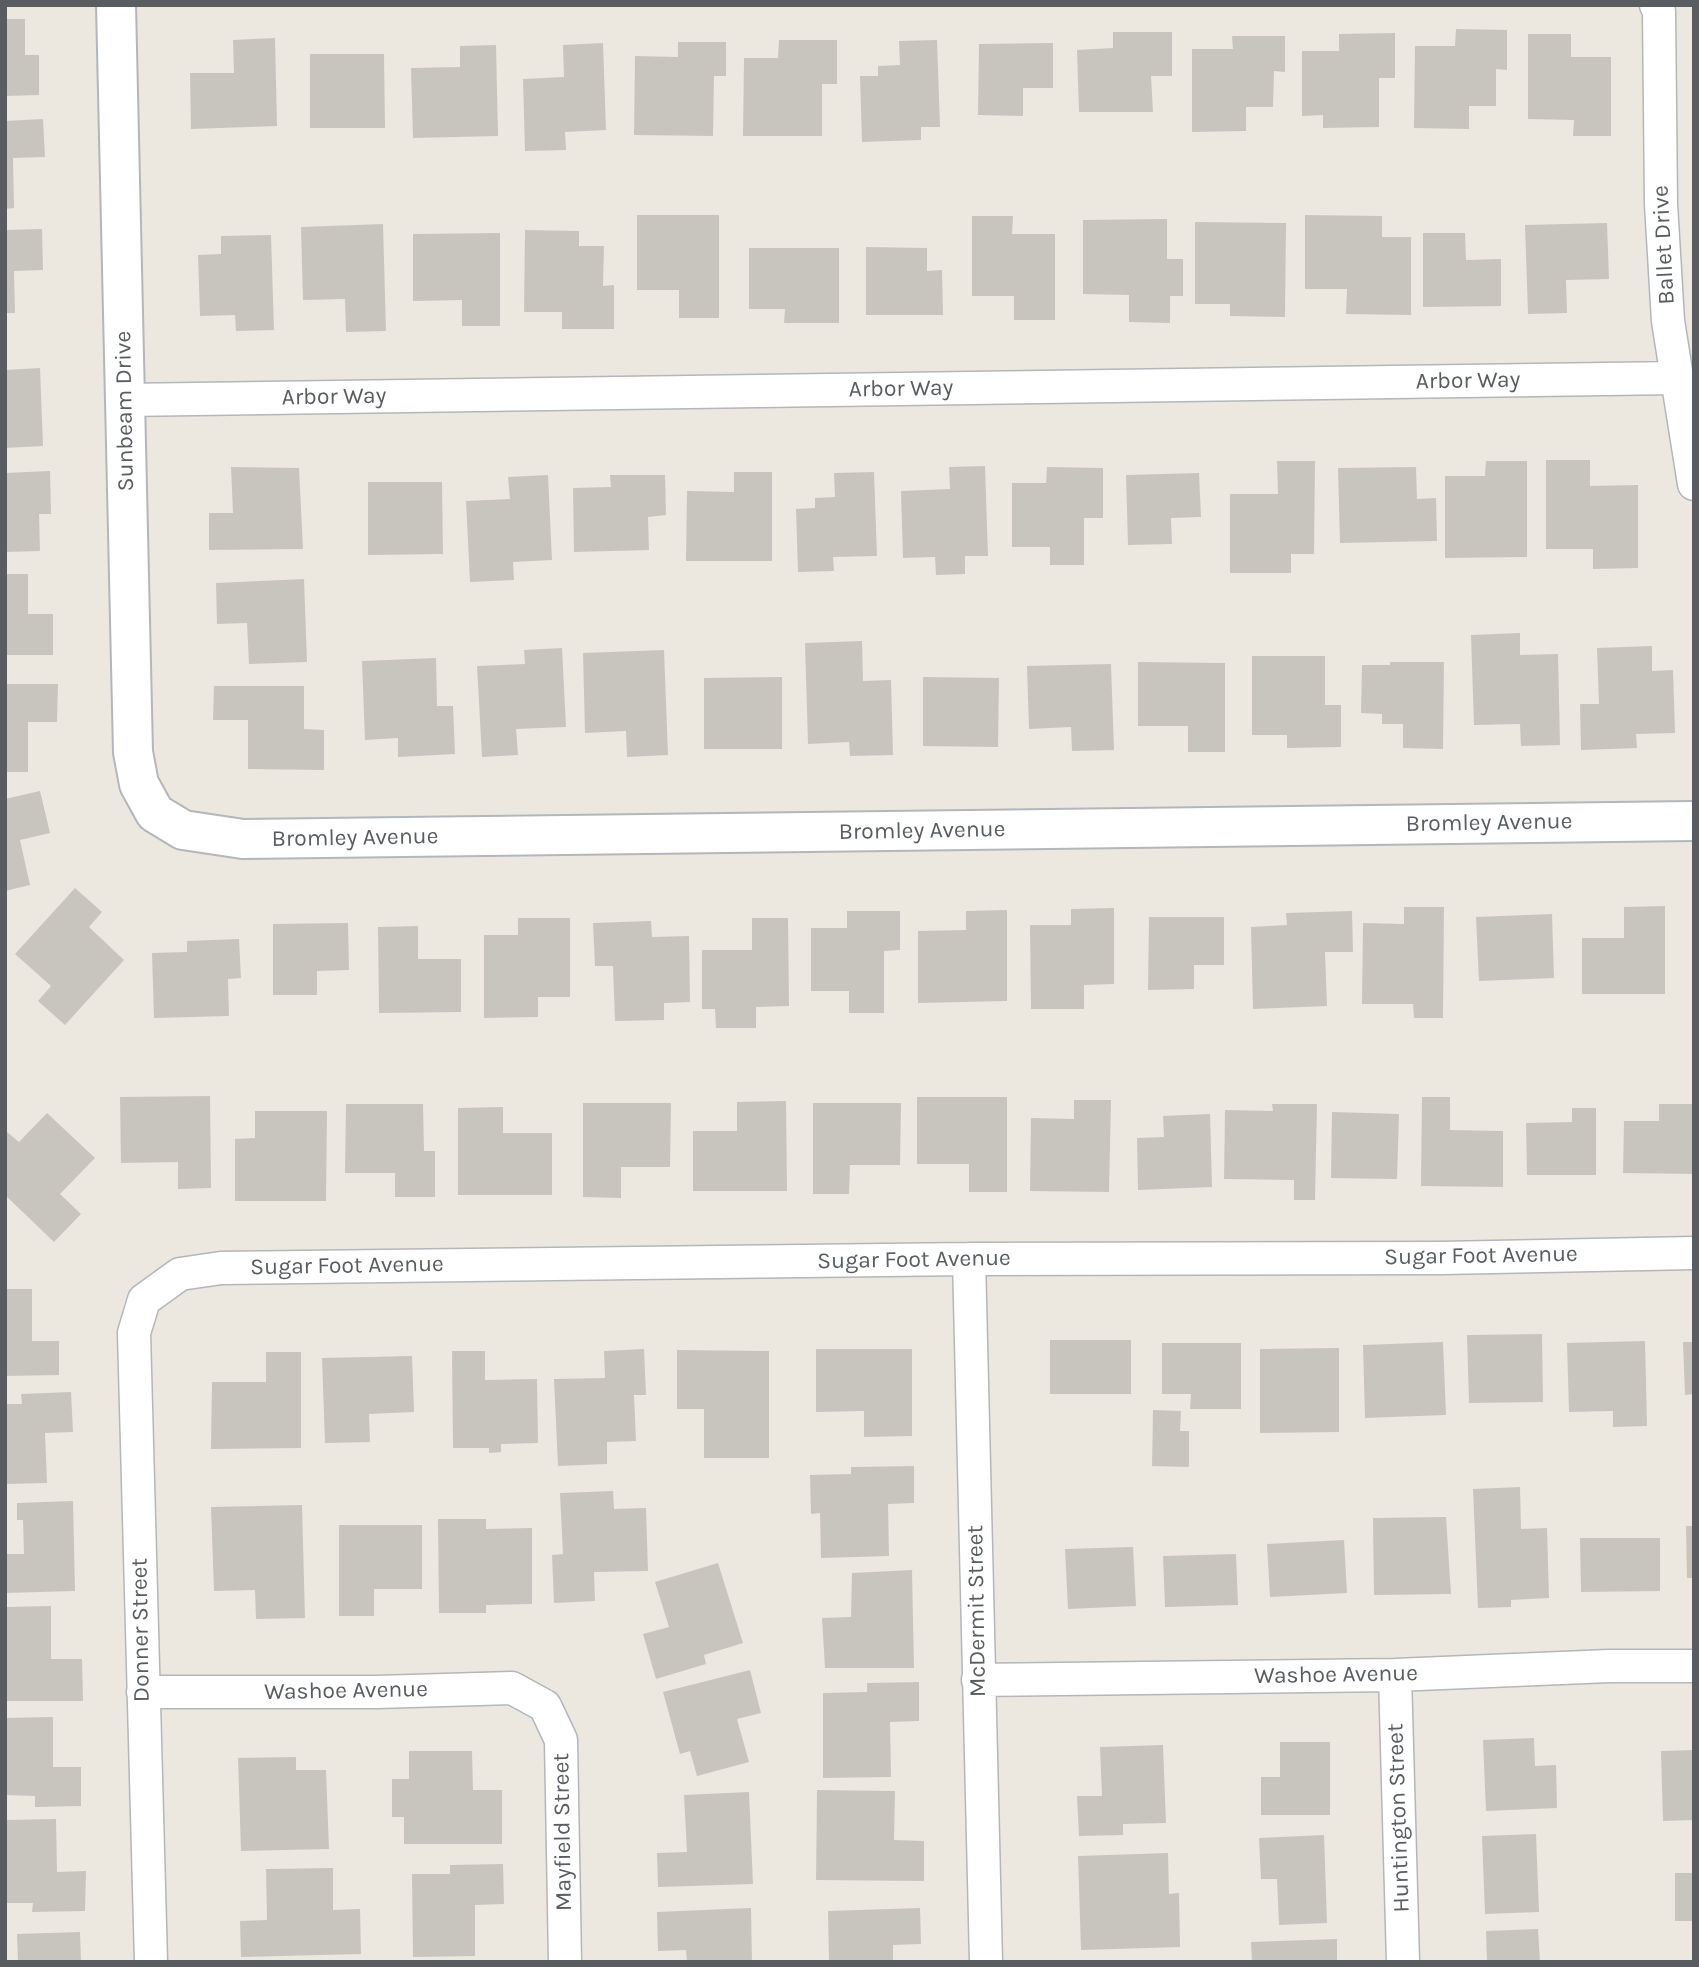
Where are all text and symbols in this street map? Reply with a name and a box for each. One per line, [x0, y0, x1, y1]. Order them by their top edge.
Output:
street label: Ballet Drive [1647, 185, 1681, 305]
street label: Sunbeam Drive [110, 331, 140, 491]
street label: Arbor Way [1415, 366, 1521, 396]
street label: Arbor Way [848, 374, 954, 404]
street label: Arbor Way [281, 382, 387, 412]
street label: Bromley Avenue [1405, 808, 1573, 838]
street label: Bromley Avenue [838, 816, 1006, 846]
street label: Bromley Avenue [271, 823, 439, 853]
street label: Sugar Foot Avenue [1384, 1241, 1578, 1271]
street label: Sugar Foot Avenue [817, 1245, 1011, 1275]
street label: Sugar Foot Avenue [250, 1251, 444, 1281]
street label: McDermit Street [962, 1525, 992, 1697]
street label: Donner Street [126, 1558, 156, 1702]
street label: Washoe Avenue [1254, 1660, 1418, 1690]
street label: Washoe Avenue [264, 1676, 428, 1706]
street label: Huntington Street [1382, 1723, 1416, 1913]
street label: Mayfield Street [548, 1753, 578, 1911]

